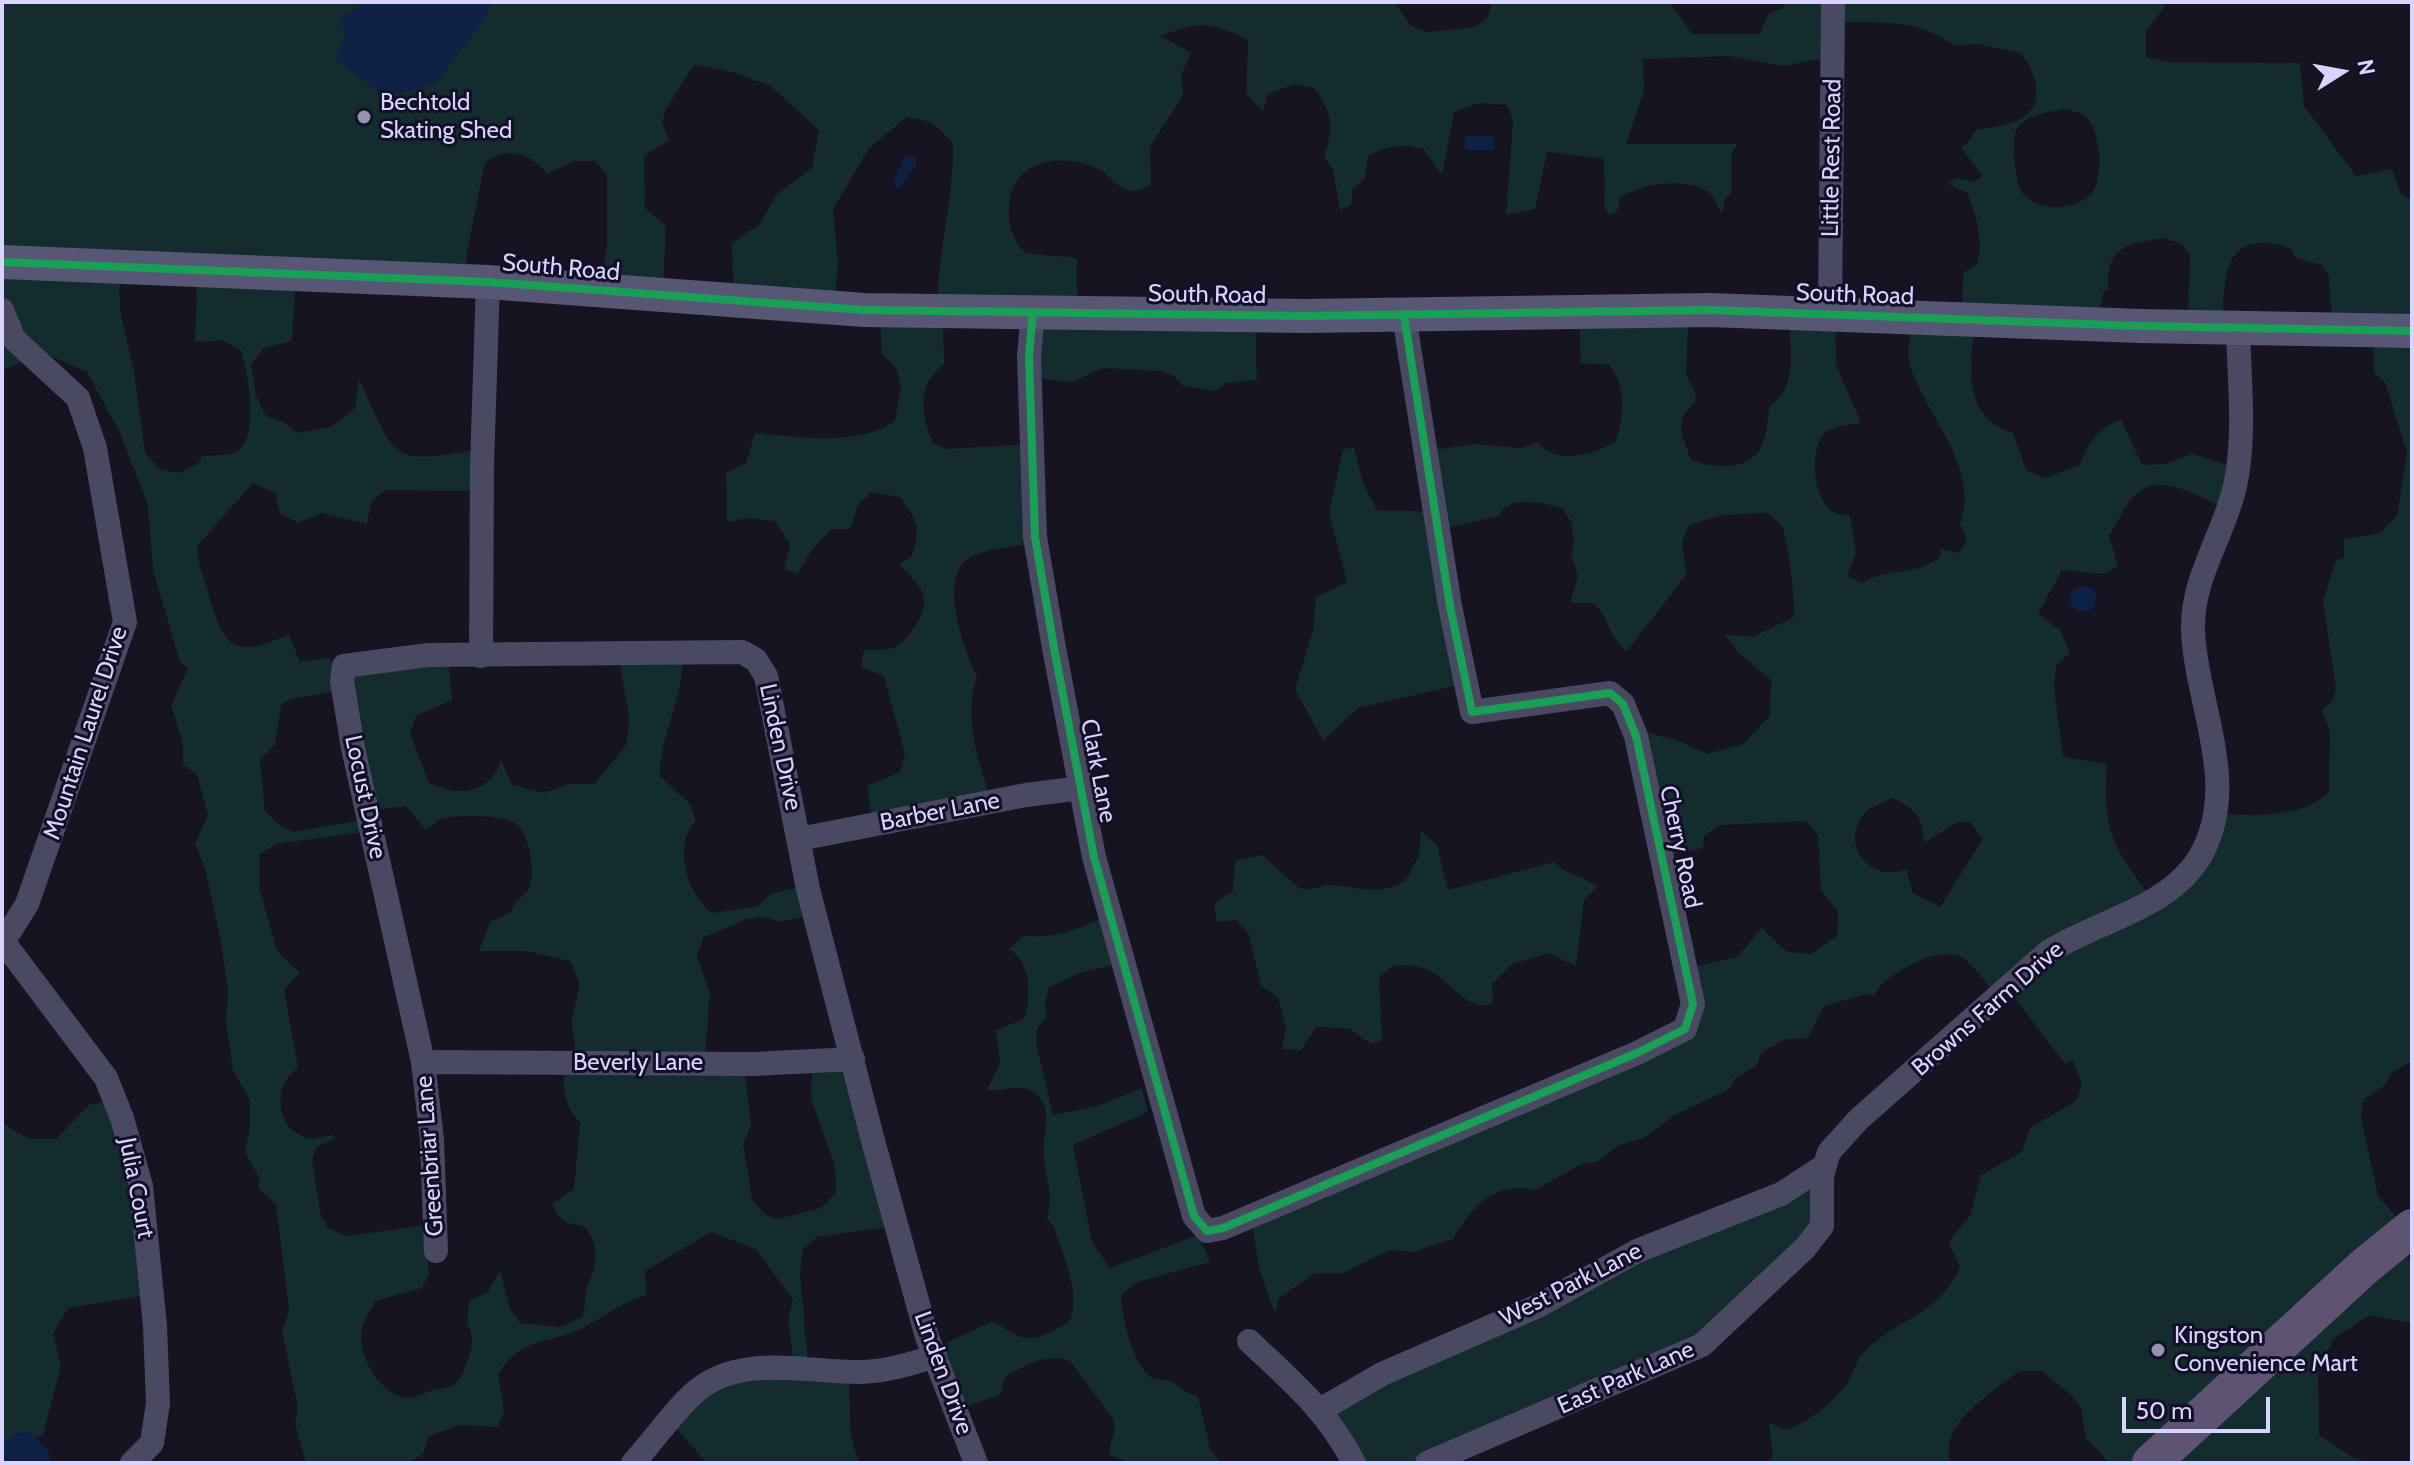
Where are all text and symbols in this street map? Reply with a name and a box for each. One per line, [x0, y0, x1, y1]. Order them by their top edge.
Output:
north arrow [2302, 32, 2382, 112]
text: N [2351, 57, 2381, 78]
street label: Little Rest Road [1816, 79, 1848, 237]
place label: Bechtold Skating Shed [380, 89, 512, 145]
marker: Bechtold Skating Shed [355, 108, 373, 126]
street label: South Road [501, 248, 621, 288]
street label: South Road [1795, 279, 1915, 311]
street label: South Road [1148, 280, 1266, 310]
street label: Mountain Laurel Drive [38, 623, 134, 843]
street label: Linden Drive [753, 681, 807, 813]
street label: Clark Lane [1074, 717, 1122, 825]
street label: Locust Drive [338, 733, 392, 861]
street label: Cherry Road [1653, 783, 1707, 911]
street label: Barber Lane [878, 786, 1002, 838]
street label: Browns Farm Drive [1906, 935, 2070, 1083]
street label: Beverly Lane [573, 1049, 703, 1077]
street label: Greenbriar Lane [410, 1075, 450, 1237]
street label: Julia Court [112, 1135, 160, 1241]
street label: West Park Lane [1495, 1237, 1647, 1333]
street label: Linden Drive [907, 1308, 979, 1438]
place label: Kingston Convenience Mart [2174, 1322, 2358, 1378]
street label: East Park Lane [1553, 1335, 1699, 1421]
marker: Kingston Convenience Mart [2149, 1341, 2167, 1359]
scale bar [2126, 1381, 2274, 1431]
text: 50 m [2136, 1396, 2192, 1425]

